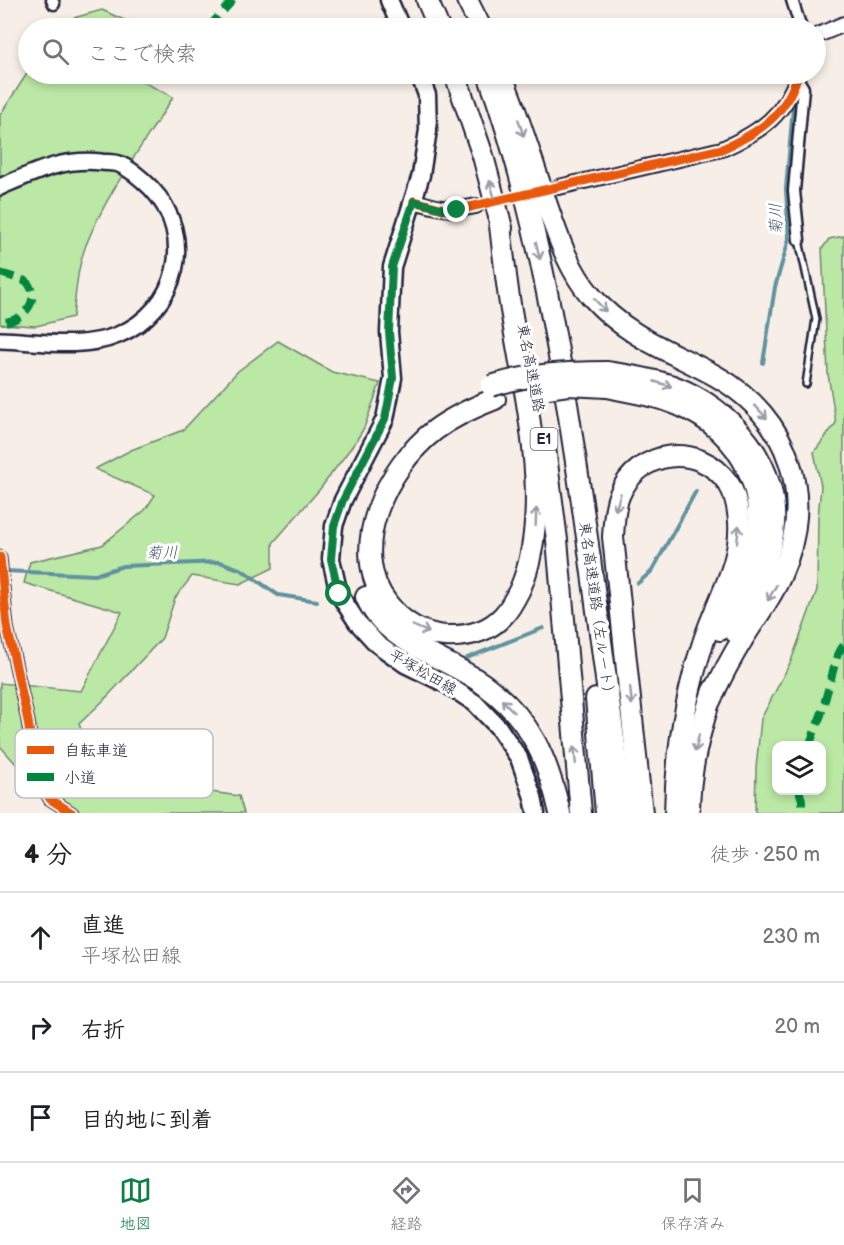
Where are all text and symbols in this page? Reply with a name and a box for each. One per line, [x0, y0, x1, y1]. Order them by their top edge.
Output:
search box [18, 18, 826, 84]
icon: search [39, 35, 72, 68]
text: ここで検索 [87, 41, 197, 68]
one-way arrow [516, 118, 527, 137]
one-way arrow [485, 180, 497, 199]
route end [443, 196, 469, 222]
water label: 菊川 [766, 203, 787, 235]
one-way arrow [532, 241, 544, 260]
one-way arrow [593, 297, 607, 312]
street label: 東名高速道路 [513, 322, 548, 414]
one-way arrow [653, 378, 672, 390]
one-way arrow [754, 404, 768, 419]
road number: E1 [530, 428, 558, 450]
one-way arrow [612, 492, 623, 511]
one-way arrow [530, 507, 541, 527]
street label: 東名高速道路（左ルート） [575, 520, 618, 702]
one-way arrow [733, 524, 744, 544]
water label: 菊川 [146, 543, 178, 564]
route start [325, 580, 351, 606]
one-way arrow [765, 584, 777, 601]
one-way arrow [412, 624, 430, 636]
street label: 平塚松田線 [386, 645, 460, 699]
one-way arrow [626, 685, 637, 705]
one-way arrow [501, 698, 516, 713]
legend [15, 729, 213, 798]
one-way arrow [691, 734, 703, 753]
map controls [772, 741, 826, 795]
button: layers [772, 741, 826, 795]
text: 自転車道 [64, 742, 128, 761]
one-way arrow [570, 745, 581, 765]
text: 小道 [64, 769, 96, 788]
text: 4 分 [24, 840, 72, 871]
text: 徒歩 · 250 m [710, 843, 820, 867]
text: 直進 [81, 912, 125, 939]
icon: ahead [24, 921, 57, 954]
text: 230 m [763, 925, 820, 949]
text: 平塚松田線 [81, 944, 181, 968]
icon: right [24, 1011, 57, 1044]
text: 20 m [775, 1015, 820, 1039]
text: 右折 [81, 1017, 125, 1044]
icon: arrive [24, 1101, 57, 1134]
text: 目的地に到着 [81, 1107, 213, 1134]
tab: 地図 [119, 1174, 152, 1234]
tab: 経路 [390, 1174, 423, 1234]
tab: 保存済み [661, 1174, 725, 1234]

